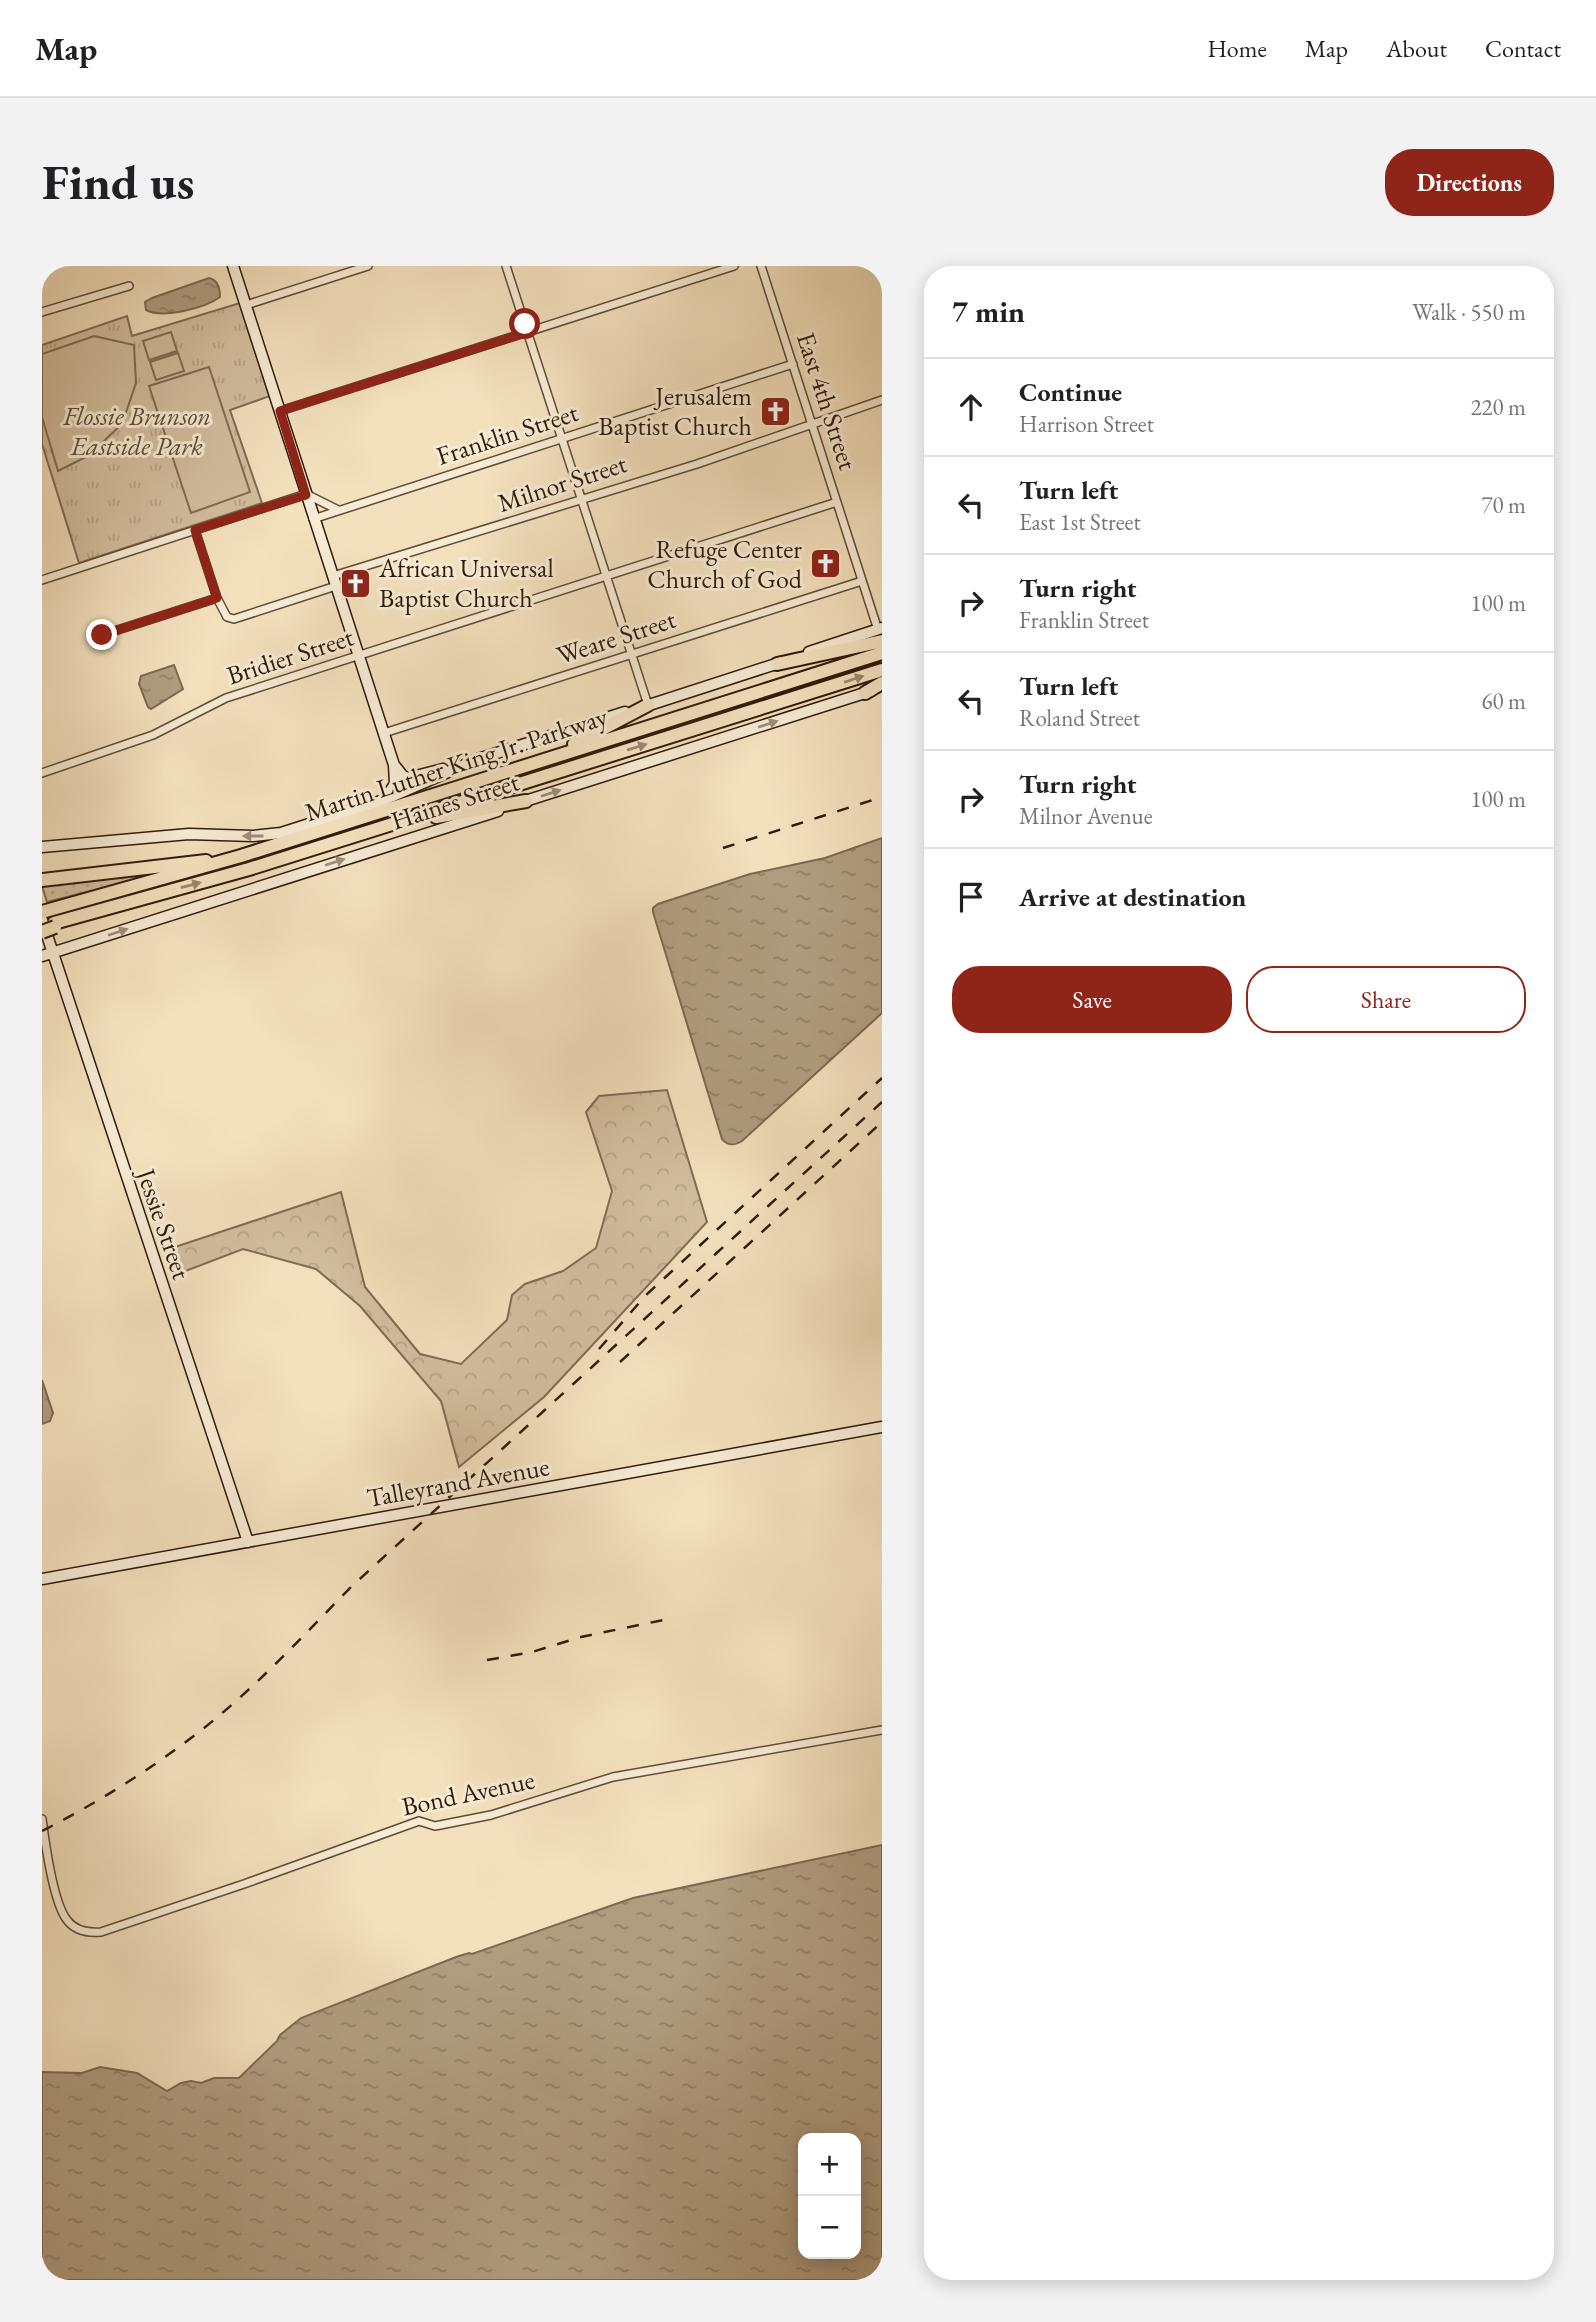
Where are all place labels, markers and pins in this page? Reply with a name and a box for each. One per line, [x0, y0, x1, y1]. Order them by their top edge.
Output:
place label: Jerusalem Baptist Church [598, 379, 752, 443]
church icon: Jerusalem Baptist Church [758, 394, 792, 428]
place label: Refuge Center Church of God [647, 532, 803, 596]
church icon: Refuge Center Church of God [808, 547, 842, 581]
place label: African Universal Baptist Church [378, 551, 554, 615]
church icon: African Universal Baptist Church [339, 566, 373, 600]

